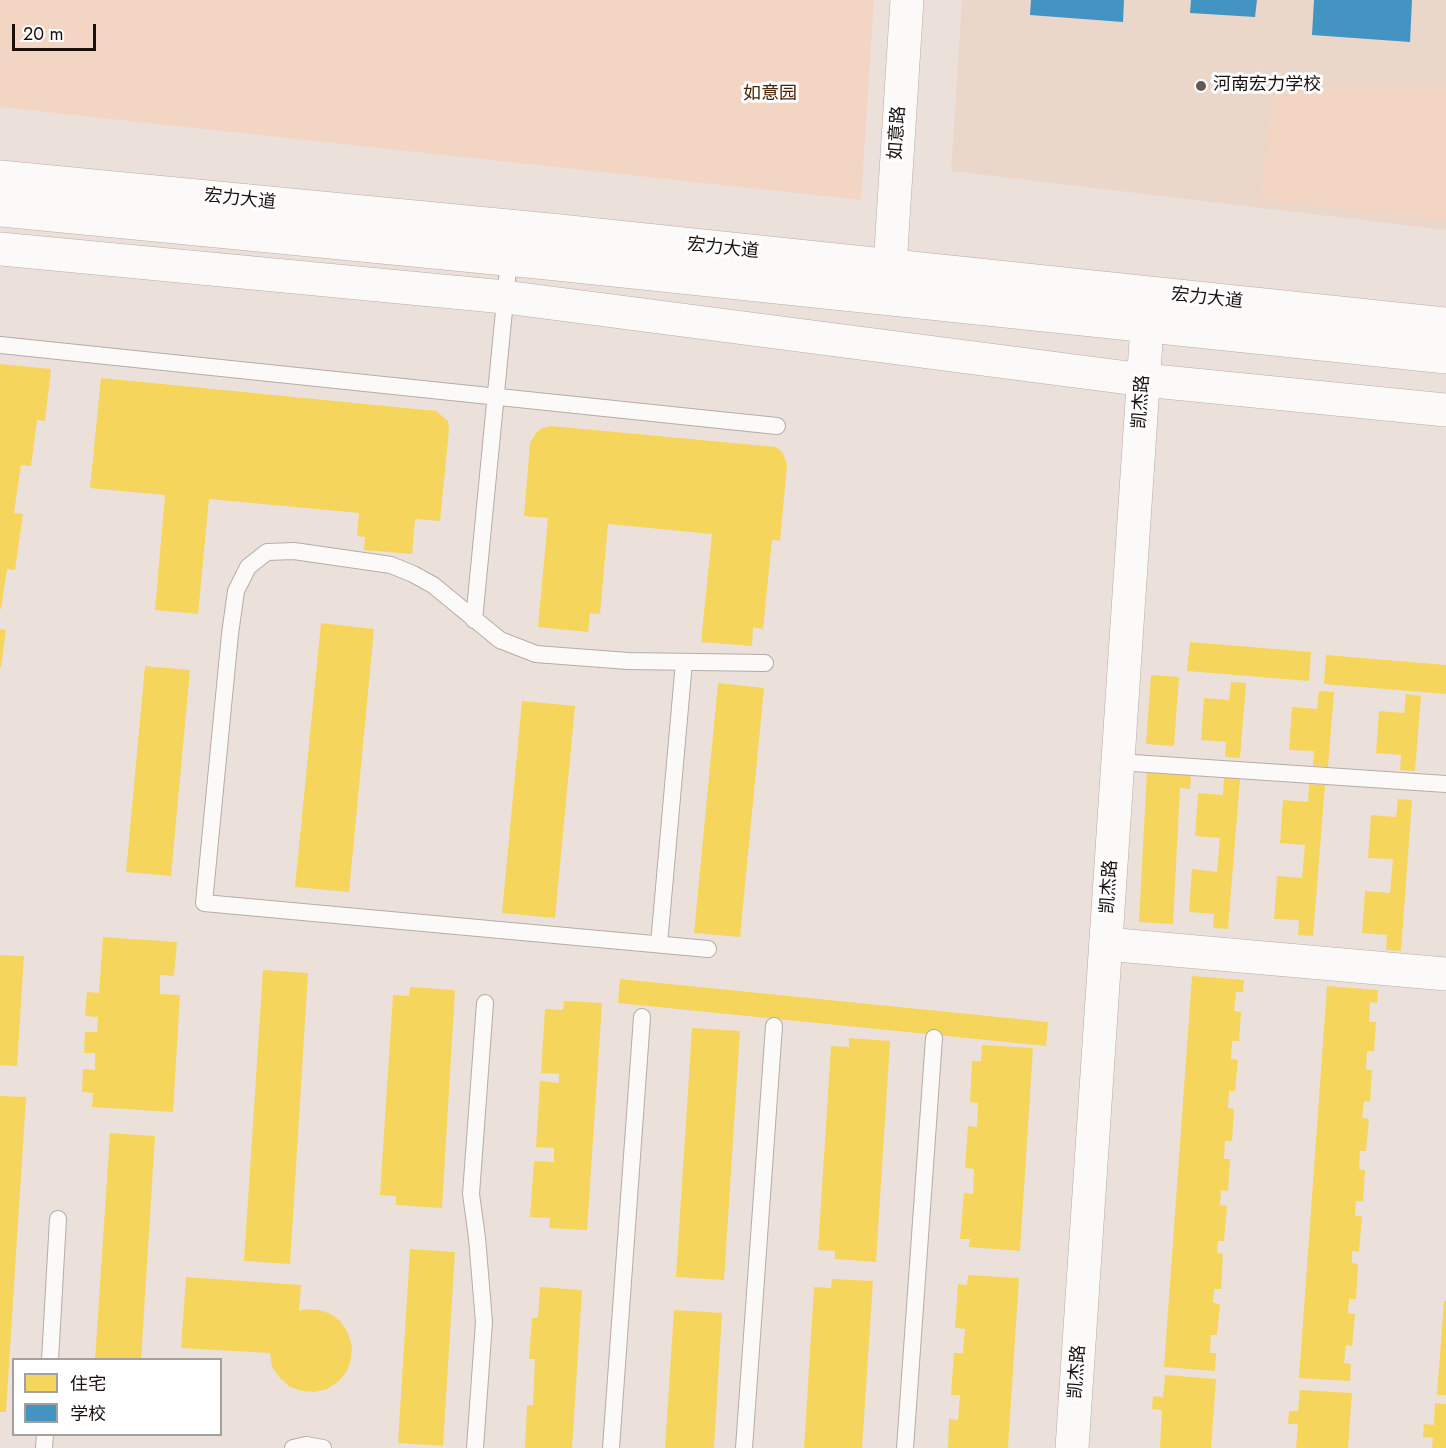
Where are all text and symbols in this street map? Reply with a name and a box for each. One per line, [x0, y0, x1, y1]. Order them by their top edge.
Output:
scale bar [15, 12, 99, 50]
text: 20 m [23, 21, 63, 47]
place label: 河南宏力学校 [1213, 75, 1321, 97]
marker: 河南宏力学校 [1194, 79, 1208, 93]
park label: 如意园 [743, 84, 797, 106]
street label: 如意路 [885, 105, 911, 161]
street label: 宏力大道 [203, 185, 277, 215]
street label: 宏力大道 [686, 234, 760, 264]
street label: 宏力大道 [1170, 284, 1244, 314]
street label: 凯杰路 [1129, 374, 1155, 430]
street label: 凯杰路 [1097, 859, 1123, 915]
street label: 凯杰路 [1065, 1344, 1091, 1400]
legend [12, 1358, 222, 1436]
text: 住宅 [70, 1371, 106, 1397]
text: 学校 [70, 1401, 106, 1427]

